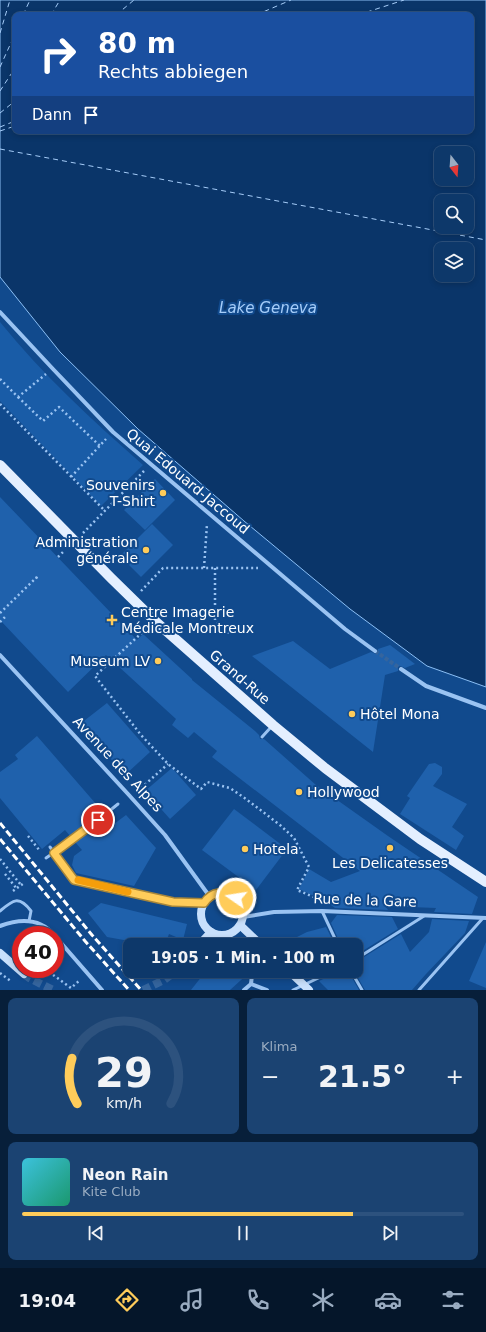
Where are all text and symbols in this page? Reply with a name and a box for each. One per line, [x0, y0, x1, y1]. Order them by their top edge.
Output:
text: 80 m [98, 27, 176, 60]
icon: right [32, 28, 84, 80]
text: Rechts abbiegen [98, 61, 248, 82]
icon: arrive [80, 104, 102, 126]
text: Dann [32, 106, 72, 124]
north arrow [434, 146, 474, 186]
map controls [434, 146, 474, 282]
button: search [434, 194, 474, 234]
button: layers [434, 242, 474, 282]
water label: Lake Geneva [219, 299, 317, 317]
street label: Quai Edouard-Jaccoud [123, 425, 253, 537]
place label: Souvenirs T-Shirt [86, 477, 156, 509]
marker: Souvenirs T-Shirt [158, 488, 168, 498]
place label: Administration générale [36, 534, 138, 566]
marker: Administration générale [141, 545, 151, 555]
place label: Centre Imagerie Médicale Montreux [121, 604, 254, 636]
marker: Centre Imagerie Médicale Montreux [106, 614, 118, 626]
street label: Grand-Rue [207, 646, 273, 708]
place label: Museum LV [70, 653, 150, 669]
marker: Museum LV [153, 656, 163, 666]
place label: Hôtel Mona [360, 706, 440, 722]
marker: Hôtel Mona [347, 709, 357, 719]
street label: Avenue des Alpes [70, 713, 166, 815]
place label: Hollywood [307, 784, 380, 800]
marker: Hollywood [294, 787, 304, 797]
pin [81, 803, 115, 837]
icon: arrive [87, 809, 109, 831]
place label: Hotela [253, 841, 299, 857]
marker: Les Delicatesses [385, 843, 395, 853]
marker: Hotela [240, 844, 250, 854]
place label: Les Delicatesses [332, 855, 448, 871]
position arrow [215, 877, 257, 919]
street label: Rue de la Gare [313, 890, 417, 910]
speed limit sign: 40 [12, 926, 64, 978]
text: 19:05 · 1 Min. · 100 m [151, 949, 335, 967]
text: Klima [261, 1039, 297, 1054]
text: 29 [95, 1048, 152, 1097]
text: 21.5° [318, 1059, 407, 1094]
text: − [261, 1064, 279, 1089]
text: + [446, 1064, 464, 1089]
text: km/h [105, 1095, 142, 1111]
text: Neon Rain [82, 1166, 168, 1184]
text: Kite Club [82, 1184, 141, 1199]
icon: previous [85, 1222, 107, 1244]
icon: pause [232, 1222, 254, 1244]
icon: next [379, 1222, 401, 1244]
icon: directions [113, 1286, 141, 1314]
icon: music [178, 1286, 206, 1314]
icon: phone [244, 1286, 272, 1314]
icon: climate [309, 1286, 337, 1314]
icon: car [374, 1286, 402, 1314]
icon: filters [439, 1286, 467, 1314]
text: 19:04 [19, 1290, 76, 1311]

